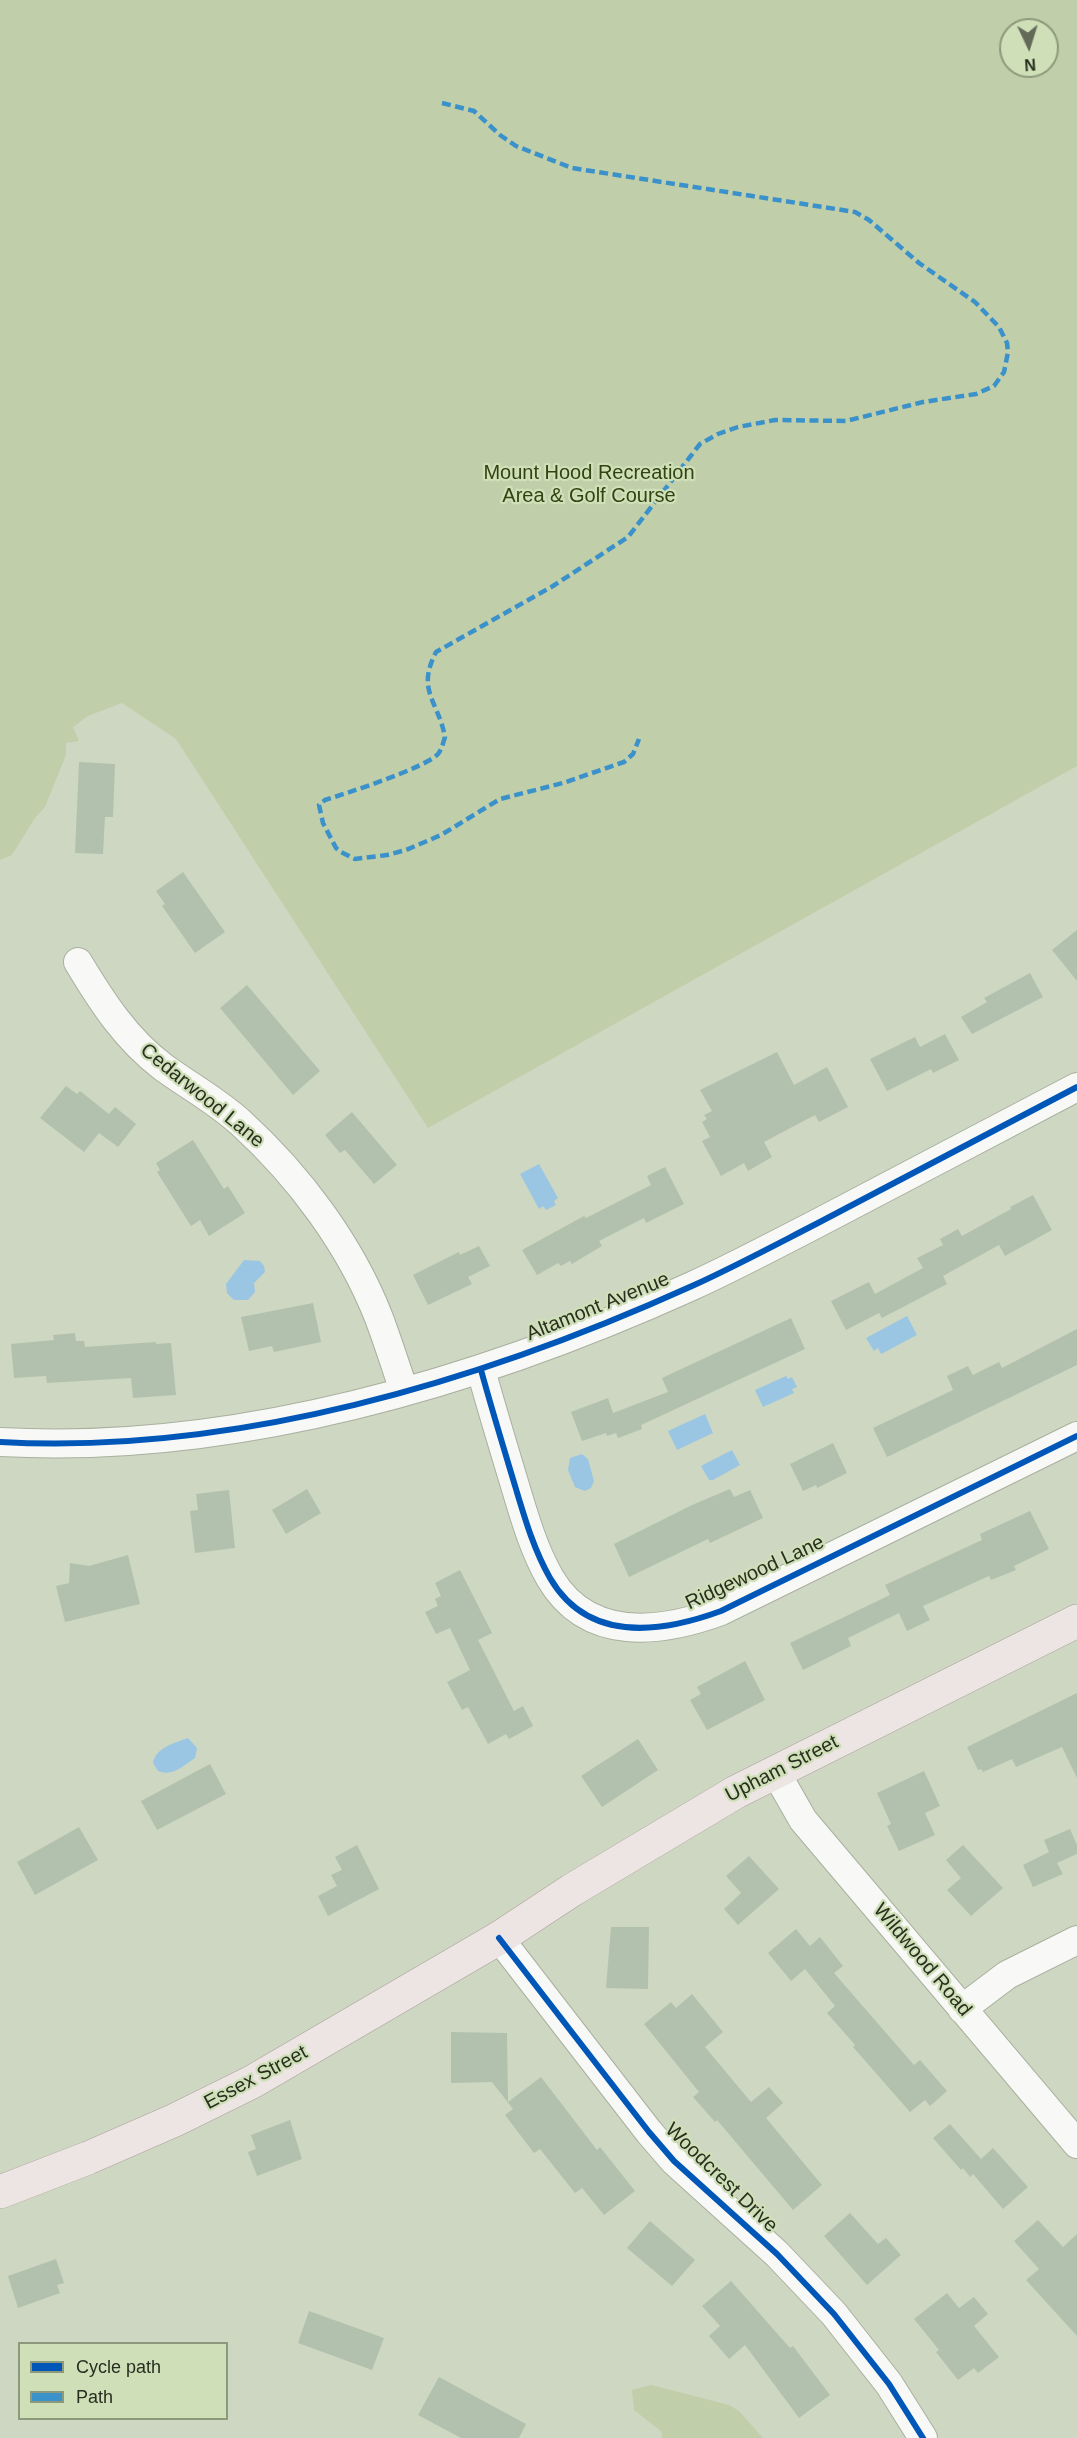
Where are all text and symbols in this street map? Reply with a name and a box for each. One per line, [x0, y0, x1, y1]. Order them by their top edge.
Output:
north arrow [999, 18, 1059, 78]
text: N [1024, 56, 1037, 73]
park label: Mount Hood Recreation Area & Golf Course [483, 461, 695, 508]
street label: Cedarwood Lane [135, 1039, 269, 1153]
street label: Altamont Avenue [523, 1267, 673, 1347]
street label: Ridgewood Lane [682, 1530, 828, 1616]
street label: Upham Street [722, 1730, 842, 1808]
street label: Wildwood Road [868, 1899, 976, 2021]
street label: Essex Street [200, 2041, 312, 2115]
street label: Woodcrest Drive [660, 2118, 782, 2238]
legend [18, 2342, 228, 2420]
text: Cycle path [76, 2357, 161, 2377]
text: Path [76, 2387, 113, 2407]

